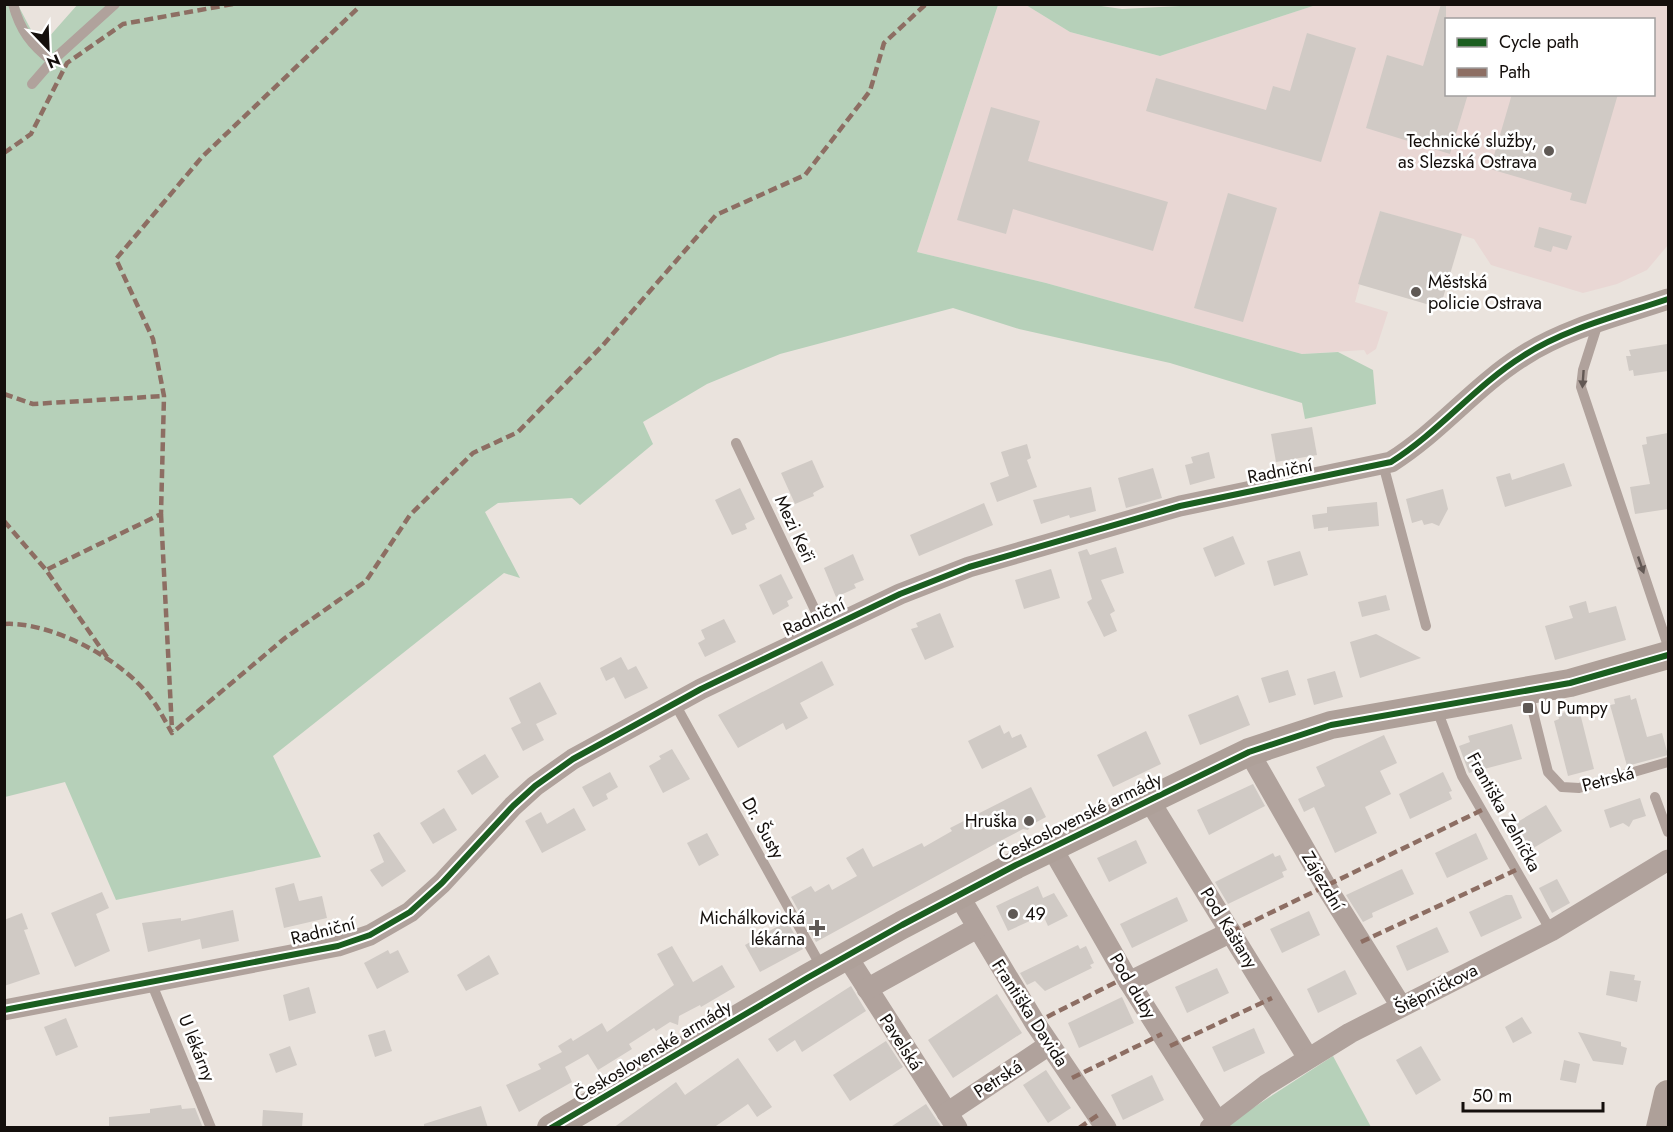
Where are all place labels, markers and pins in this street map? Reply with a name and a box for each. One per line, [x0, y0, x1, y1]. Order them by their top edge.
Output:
place label: Technické služby, as Slezská Ostrava [1398, 128, 1537, 175]
marker: Technické služby, as Slezská Ostrava [1542, 144, 1556, 158]
place label: Městská policie Ostrava [1428, 269, 1542, 316]
marker: Městská policie Ostrava [1409, 285, 1423, 299]
place label: U Pumpy [1540, 695, 1608, 721]
marker: U Pumpy [1521, 701, 1535, 715]
place label: Hruška [965, 808, 1017, 834]
marker: Hruška [1022, 814, 1036, 828]
place label: 49 [1025, 901, 1046, 927]
place label: Michálkovická lékárna [700, 905, 805, 952]
marker: 49 [1006, 907, 1020, 921]
marker: Michálkovická lékárna [810, 921, 824, 935]

